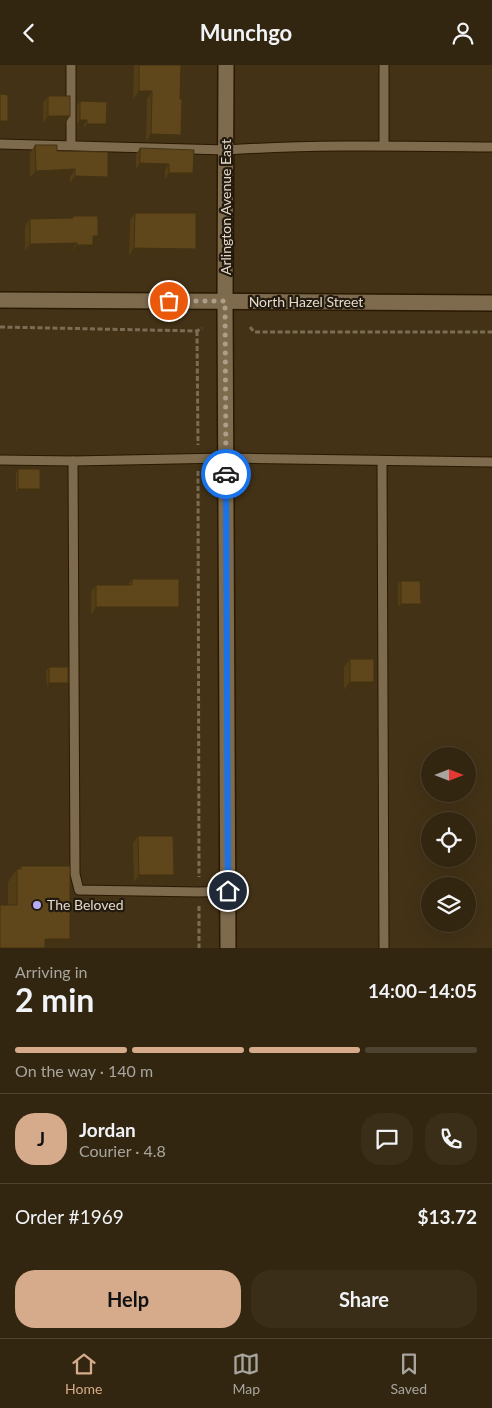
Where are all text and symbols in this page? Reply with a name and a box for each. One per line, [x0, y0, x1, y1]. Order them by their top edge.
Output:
icon: back [15, 19, 43, 47]
text: Munchgo [200, 19, 292, 46]
icon: person [449, 19, 477, 47]
street label: Arlington Avenue East [217, 139, 234, 275]
pin [148, 280, 190, 322]
icon: bag [155, 287, 183, 315]
street label: North Hazel Street [249, 293, 363, 310]
courier [201, 449, 251, 499]
icon: car [212, 460, 240, 488]
north arrow [421, 747, 476, 803]
map controls [421, 747, 476, 932]
button: locate [421, 812, 476, 867]
pin [207, 870, 249, 912]
icon: home [214, 877, 242, 905]
button: layers [421, 877, 476, 932]
place label: The Beloved [47, 896, 124, 913]
marker: The Beloved [31, 899, 43, 911]
text: Arriving in [15, 962, 88, 981]
text: 14:00–14:05 [368, 979, 477, 1002]
text: 2 min [15, 980, 94, 1019]
text: On the way · 140 m [15, 1061, 153, 1080]
button: chat [361, 1113, 413, 1165]
button: phone [425, 1113, 477, 1165]
text: Jordan [79, 1118, 136, 1141]
text: J [37, 1127, 45, 1150]
text: Courier · 4.8 [79, 1141, 166, 1160]
text: Order #1969 [15, 1205, 124, 1228]
text: $13.72 [417, 1205, 477, 1228]
button: Help [15, 1270, 241, 1328]
button: Share [251, 1270, 477, 1328]
tab: Home [65, 1350, 102, 1397]
tab: Map [232, 1350, 260, 1397]
tab: Saved [390, 1350, 427, 1397]

